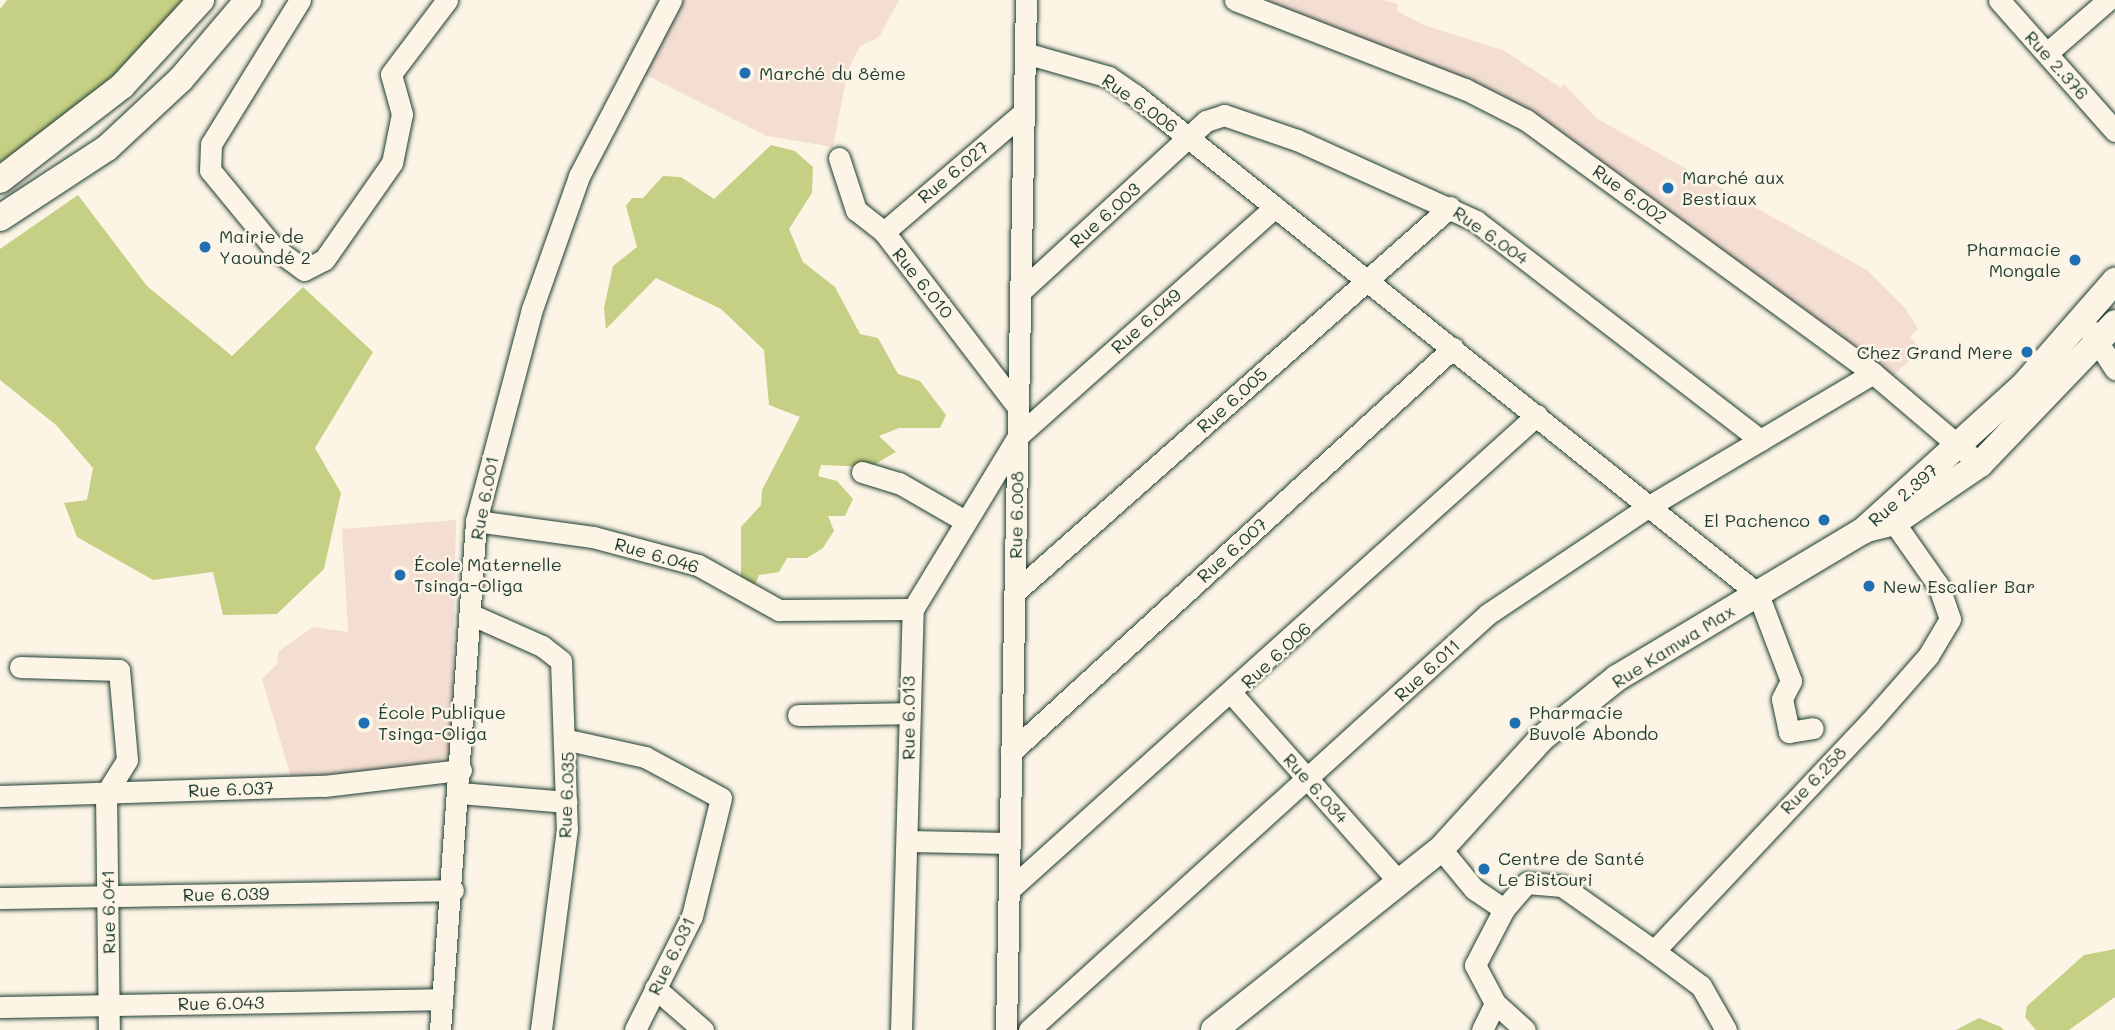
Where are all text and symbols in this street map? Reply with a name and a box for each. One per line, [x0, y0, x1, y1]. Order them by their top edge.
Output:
street label: Rue 2.376 [2021, 26, 2093, 104]
place label: Marché du 8ème [759, 62, 906, 84]
marker: Marché du 8ème [737, 65, 753, 81]
street label: Rue 6.006 [1098, 69, 1182, 137]
street label: Rue 6.027 [913, 136, 993, 208]
street label: Rue 6.002 [1589, 160, 1671, 228]
place label: Marché aux Bestiaux [1682, 167, 1784, 210]
street label: Rue 6.003 [1065, 178, 1145, 252]
marker: Marché aux Bestiaux [1660, 180, 1676, 196]
street label: Rue 6.004 [1449, 201, 1533, 269]
place label: Mairie de Yaoundé 2 [219, 226, 311, 268]
marker: Mairie de Yaoundé 2 [197, 239, 213, 255]
place label: Pharmacie Mongale [1967, 239, 2061, 282]
street label: Rue 6.010 [888, 243, 958, 323]
marker: Pharmacie Mongale [2067, 252, 2083, 268]
street label: Rue 6.049 [1107, 284, 1185, 358]
place label: Chez Grand Mere [1857, 341, 2013, 363]
marker: Chez Grand Mere [2019, 344, 2035, 360]
street label: Rue 6.005 [1192, 363, 1272, 437]
street label: Rue 6.001 [465, 454, 503, 542]
street label: Rue 2.397 [1864, 459, 1942, 531]
street label: Rue 6.008 [1004, 471, 1028, 559]
place label: El Pachenco [1704, 509, 1810, 531]
marker: El Pachenco [1816, 512, 1832, 528]
street label: Rue 6.007 [1193, 513, 1271, 587]
street label: Rue 6.046 [612, 533, 702, 577]
place label: École Maternelle Tsinga-Oliga [414, 554, 562, 596]
marker: École Maternelle Tsinga-Oliga [392, 567, 408, 583]
place label: New Escalier Bar [1883, 575, 2035, 597]
marker: New Escalier Bar [1861, 578, 1877, 594]
street label: Rue Kamwa Max [1608, 600, 1738, 692]
street label: Rue 6.006 [1237, 617, 1315, 693]
street label: Rue 6.011 [1390, 634, 1464, 706]
street label: Rue 6.013 [897, 676, 919, 760]
place label: École Publique Tsinga-Oliga [378, 702, 506, 744]
place label: Pharmacie Buvole Abondo [1529, 702, 1658, 744]
marker: École Publique Tsinga-Oliga [356, 715, 372, 731]
marker: Pharmacie Buvole Abondo [1507, 715, 1523, 731]
street label: Rue 6.258 [1775, 742, 1851, 818]
street label: Rue 6.034 [1279, 749, 1353, 827]
street label: Rue 6.035 [554, 751, 578, 839]
street label: Rue 6.037 [188, 777, 274, 801]
place label: Centre de Santé Le Bistouri [1498, 848, 1645, 890]
marker: Centre de Santé Le Bistouri [1476, 861, 1492, 877]
street label: Rue 6.041 [96, 870, 120, 954]
street label: Rue 6.039 [182, 882, 270, 906]
street label: Rue 6.031 [643, 913, 699, 999]
street label: Rue 6.043 [177, 991, 265, 1015]

